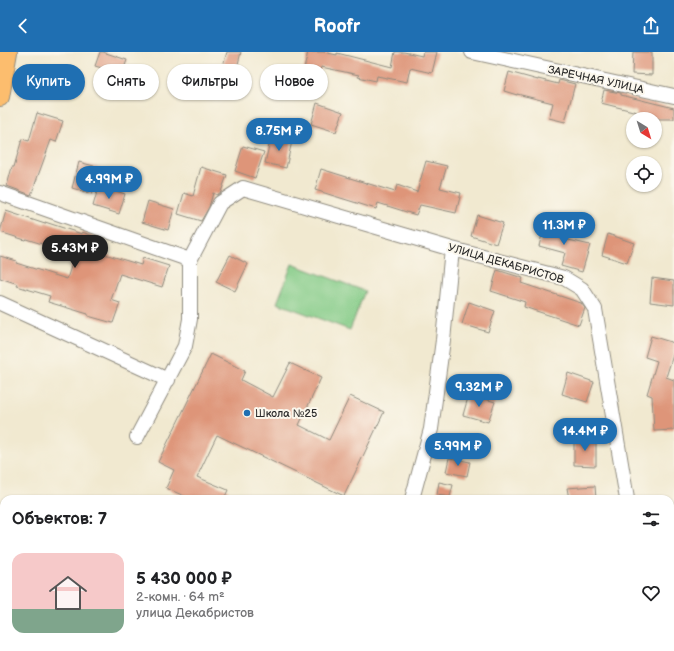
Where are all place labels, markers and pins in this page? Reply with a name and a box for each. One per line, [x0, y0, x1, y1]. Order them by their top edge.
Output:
pin: 8.75M ₽ [242, 118, 316, 152]
pin: 4.99M ₽ [72, 166, 146, 200]
pin: 11.3M ₽ [527, 212, 601, 246]
pin: 5.43M ₽ [38, 235, 112, 269]
pin: 9.32M ₽ [442, 374, 516, 408]
place label: Школа №25 [255, 407, 317, 420]
marker: Школа №25 [242, 408, 252, 418]
pin: 14.4M ₽ [548, 418, 622, 452]
pin: 5.99M ₽ [421, 433, 495, 467]

